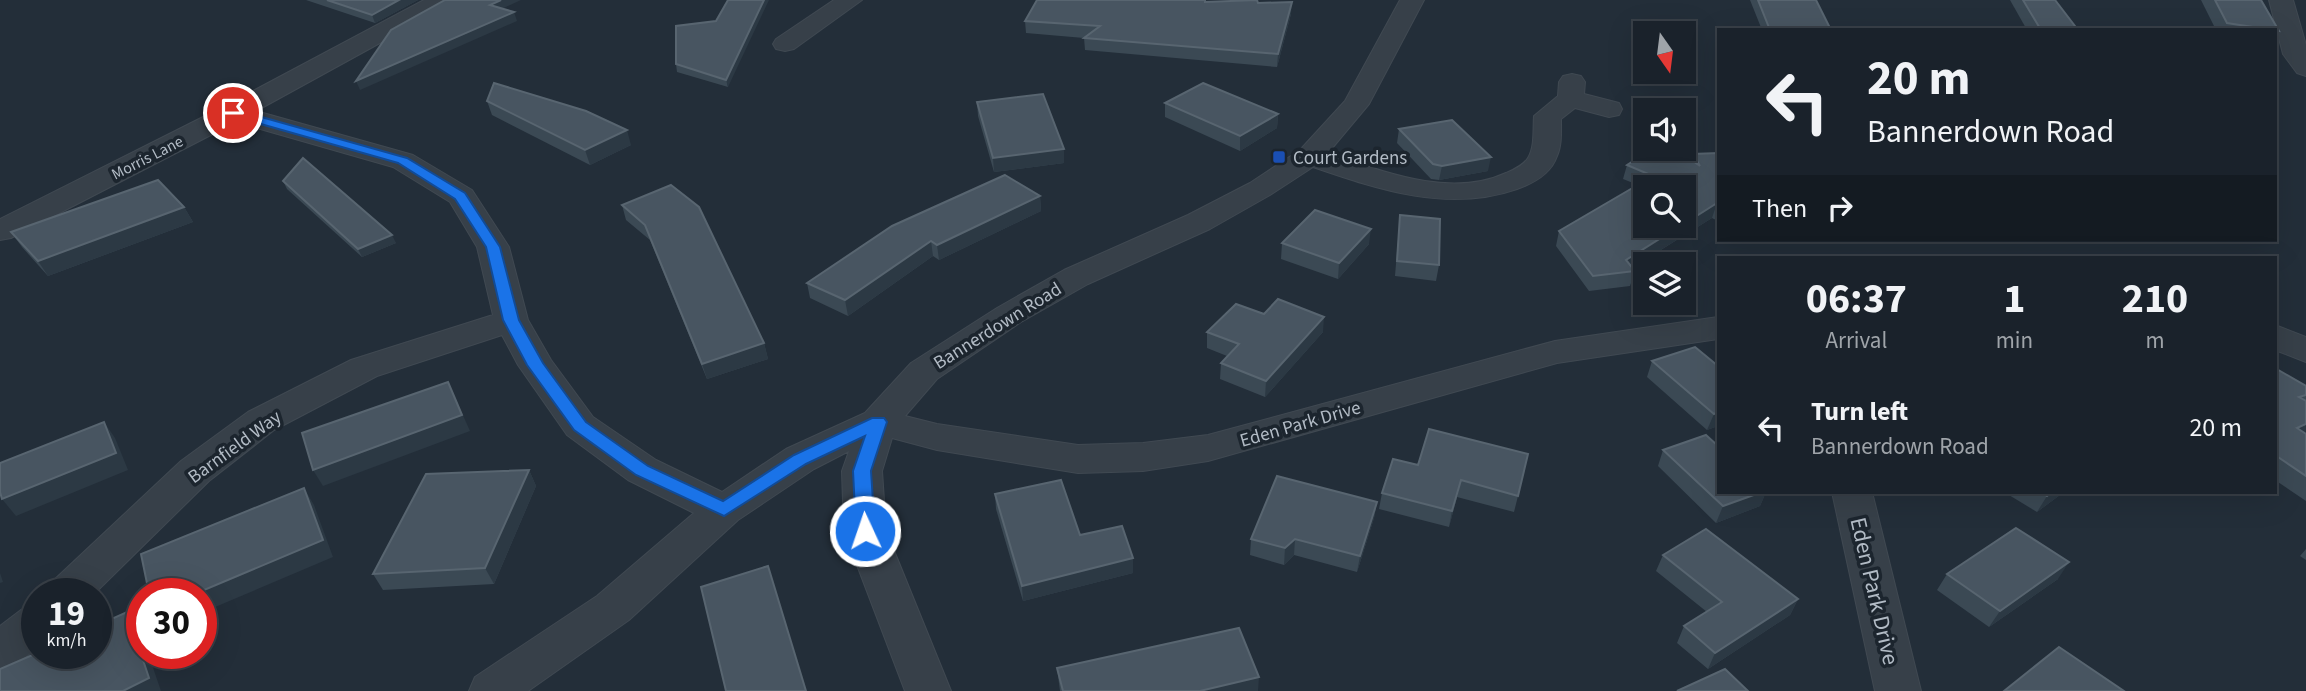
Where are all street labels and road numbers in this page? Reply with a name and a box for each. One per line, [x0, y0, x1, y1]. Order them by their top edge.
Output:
street label: Morris Lane [108, 130, 187, 185]
street label: Bannerdown Road [928, 276, 1067, 377]
street label: Eden Park Drive [1237, 394, 1364, 455]
street label: Barnfield Way [183, 404, 287, 490]
street label: Eden Park Drive [1841, 514, 1908, 668]

